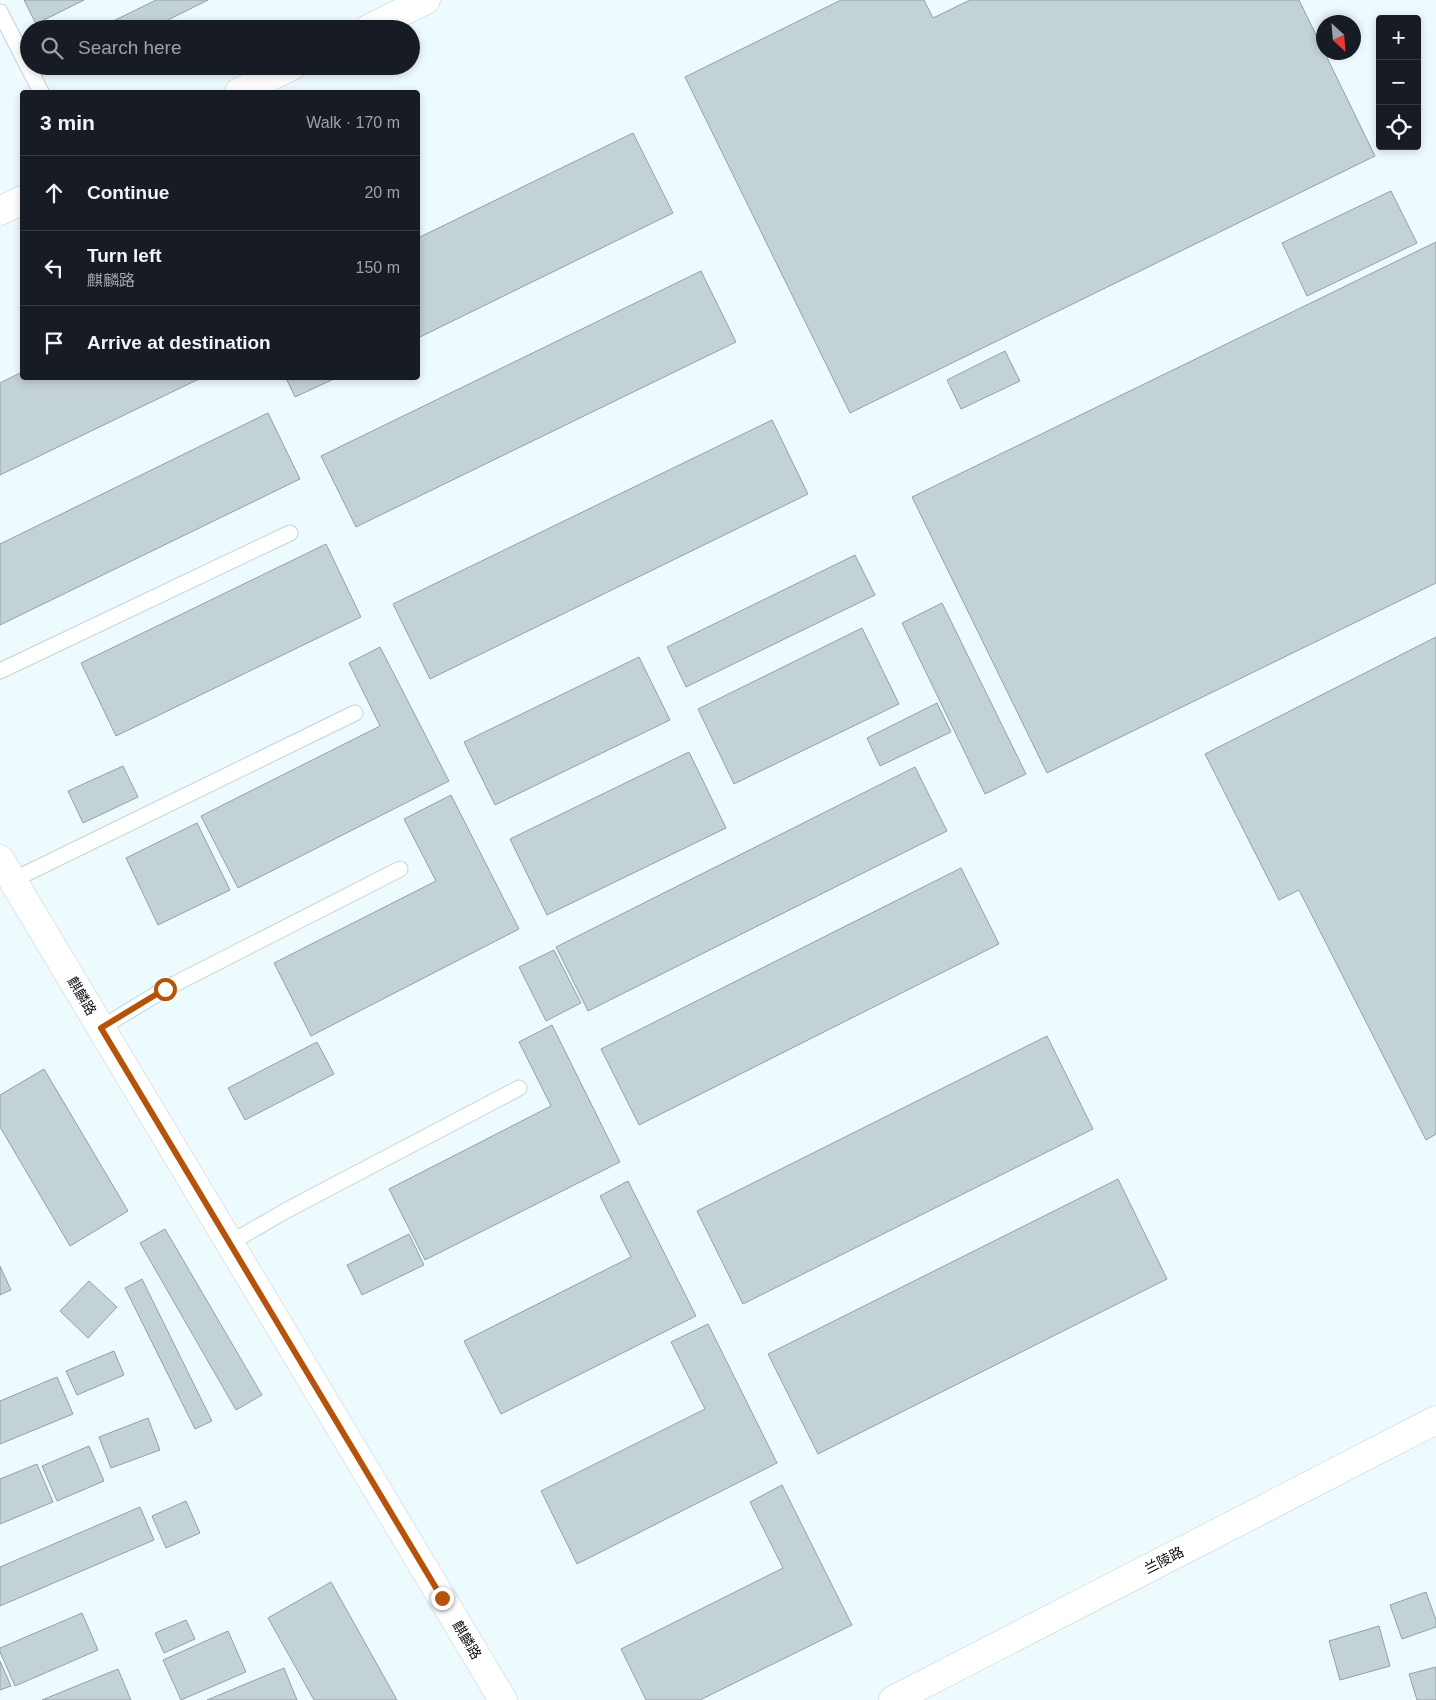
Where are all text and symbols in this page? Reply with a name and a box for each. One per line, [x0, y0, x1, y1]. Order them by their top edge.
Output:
north arrow [1316, 15, 1361, 60]
map controls [1376, 15, 1421, 150]
button: + [1376, 15, 1421, 60]
search box [20, 20, 420, 75]
icon: search [38, 34, 66, 62]
text: Search here [78, 37, 182, 58]
button: − [1376, 60, 1421, 105]
button: locate [1376, 105, 1421, 150]
text: 3 min [40, 111, 95, 134]
text: Walk · 170 m [306, 114, 400, 131]
icon: ahead [40, 179, 68, 207]
text: Continue [87, 182, 169, 203]
text: 20 m [364, 184, 400, 201]
text: Turn left [87, 245, 162, 266]
icon: left [40, 254, 68, 282]
text: 150 m [356, 259, 400, 276]
text: 麒麟路 [87, 272, 135, 289]
icon: arrive [40, 329, 68, 357]
text: Arrive at destination [87, 332, 271, 353]
street label: 麒麟路 [64, 974, 100, 1018]
route start [154, 978, 177, 1001]
street label: 兰陵路 [1142, 1543, 1186, 1577]
route end [431, 1587, 454, 1610]
street label: 麒麟路 [449, 1618, 485, 1662]

